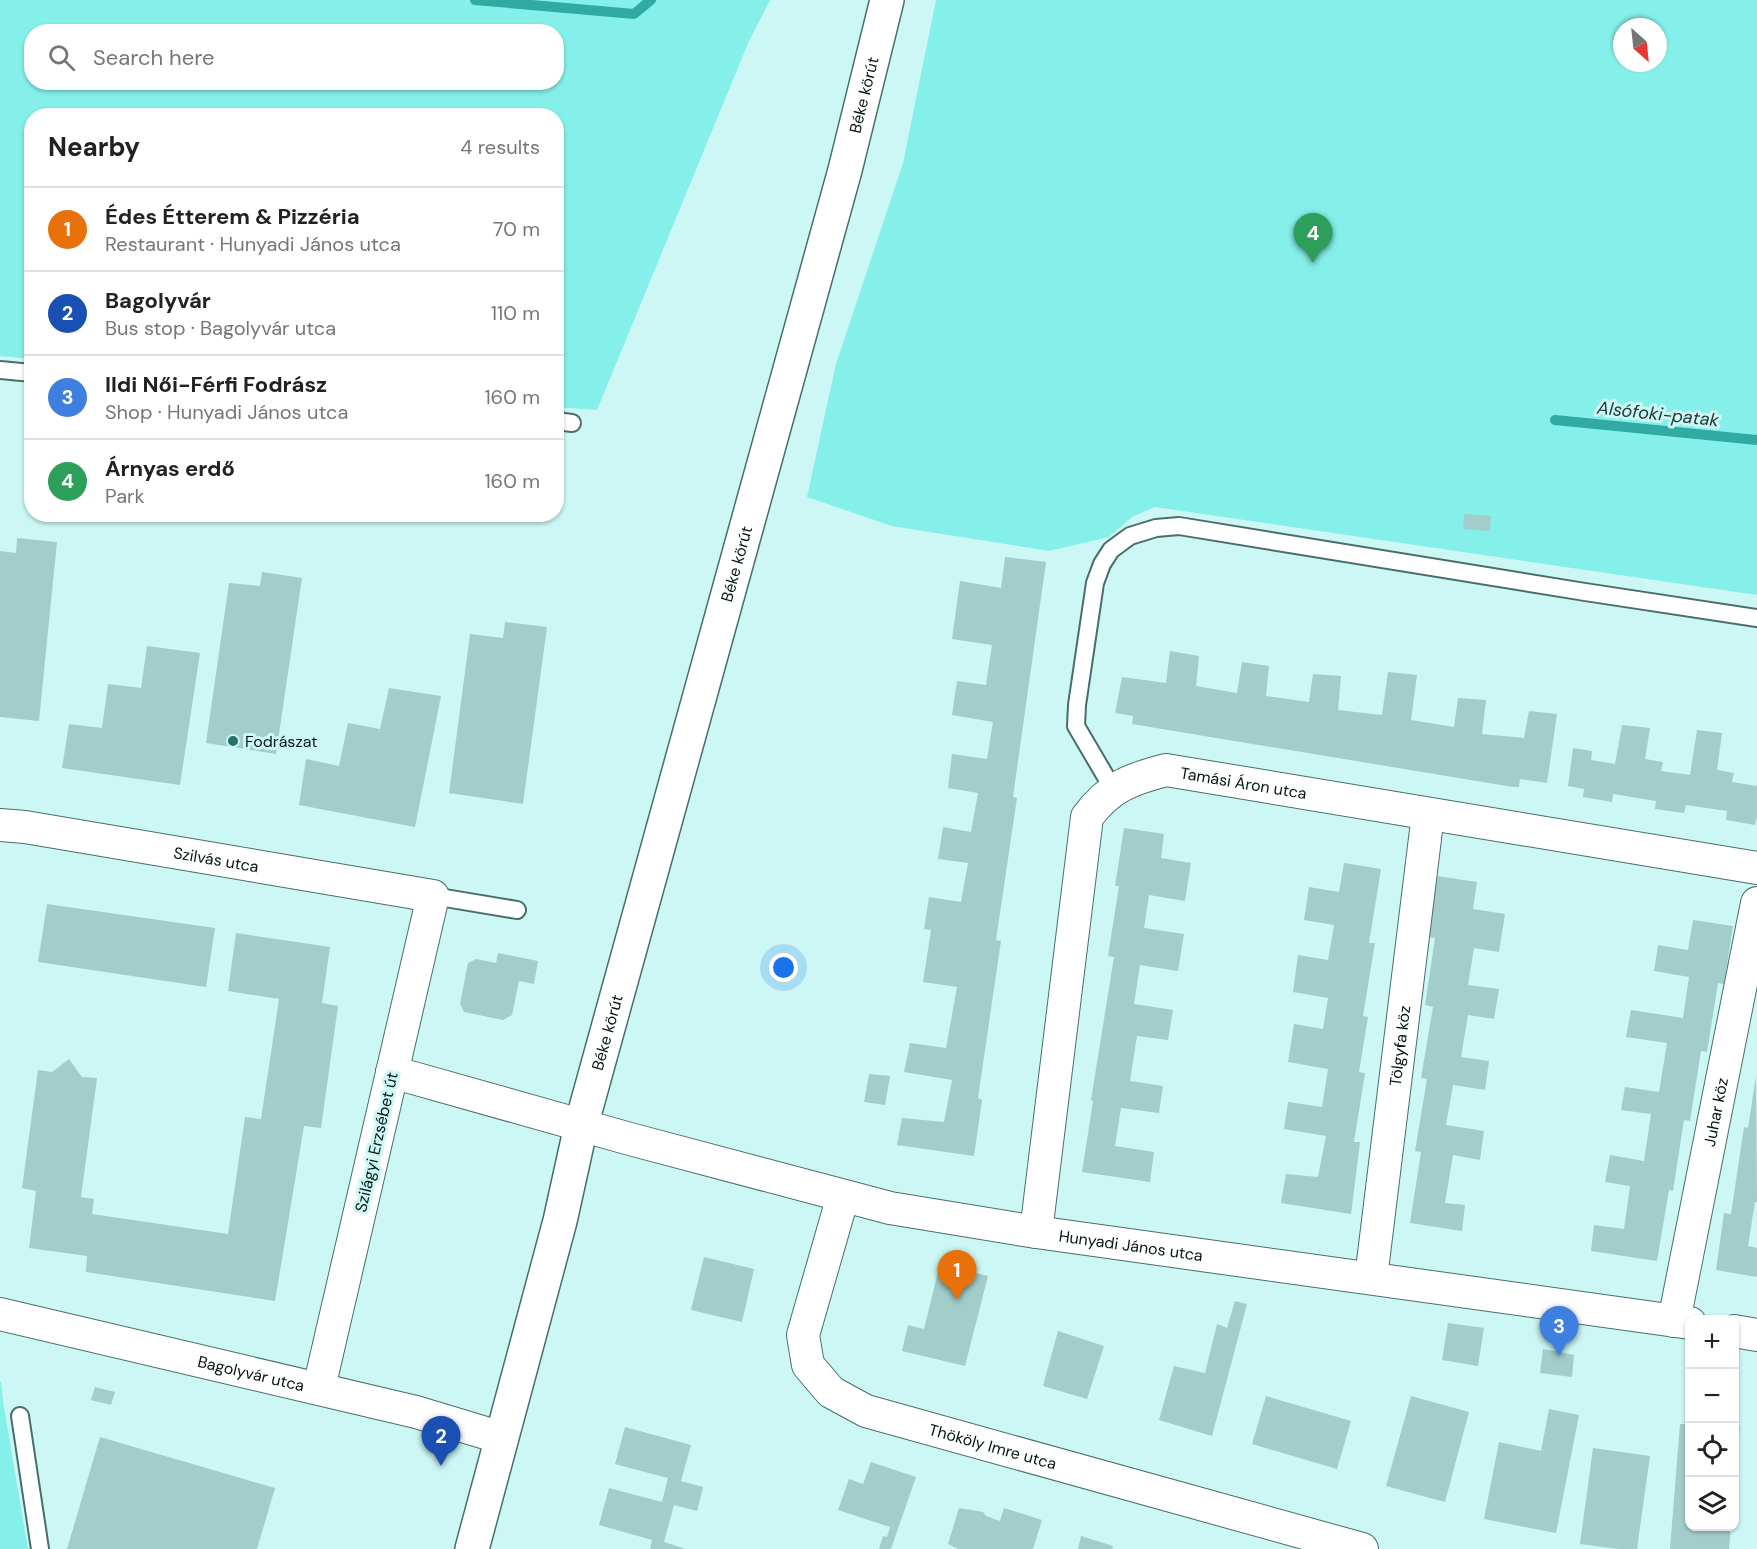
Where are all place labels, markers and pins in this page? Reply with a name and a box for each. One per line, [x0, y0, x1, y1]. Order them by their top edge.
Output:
pin: 4 [1294, 214, 1332, 263]
place label: Fodrászat [245, 731, 317, 752]
marker: Fodrászat [226, 734, 240, 748]
pin: 1 [938, 1250, 976, 1300]
pin: 3 [1540, 1306, 1578, 1356]
pin: 2 [422, 1416, 460, 1466]

